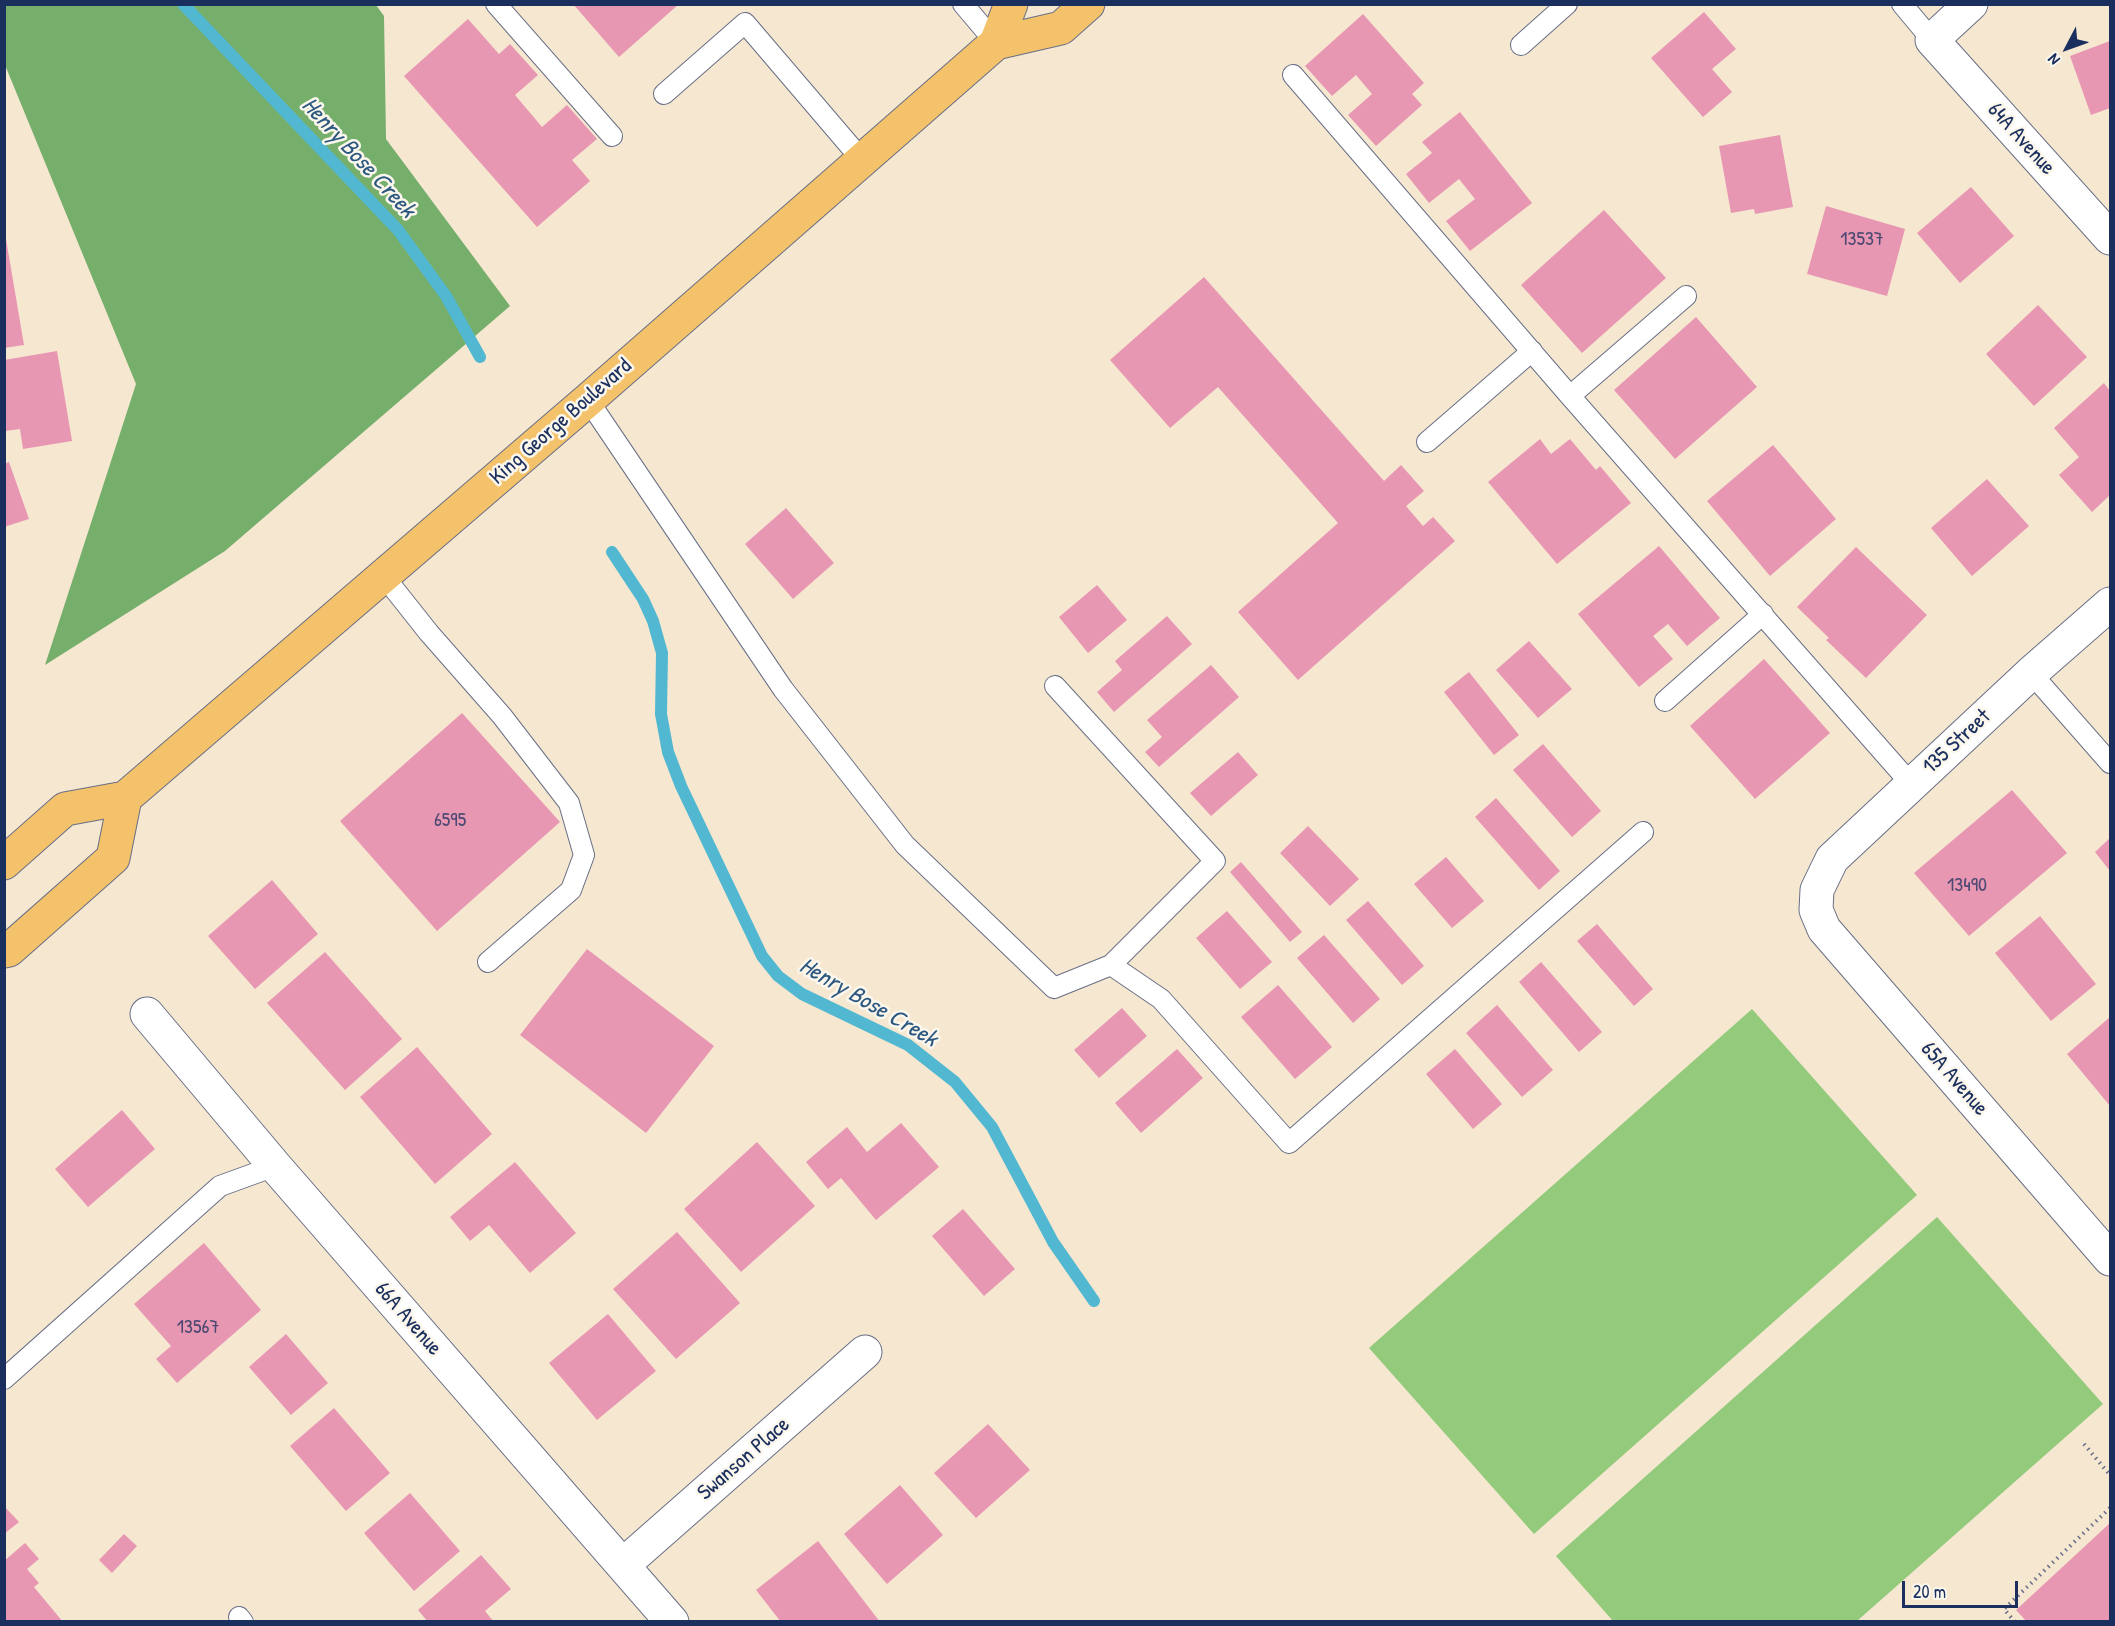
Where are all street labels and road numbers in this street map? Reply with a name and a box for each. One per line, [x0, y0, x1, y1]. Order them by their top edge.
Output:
street label: 64A Avenue [1982, 97, 2060, 181]
street label: King George Boulevard [485, 353, 637, 491]
street label: 135 Street [1917, 704, 1997, 780]
street label: 65A Avenue [1915, 1037, 1993, 1121]
street label: 66A Avenue [369, 1277, 447, 1361]
street label: Swanson Place [692, 1412, 796, 1506]

